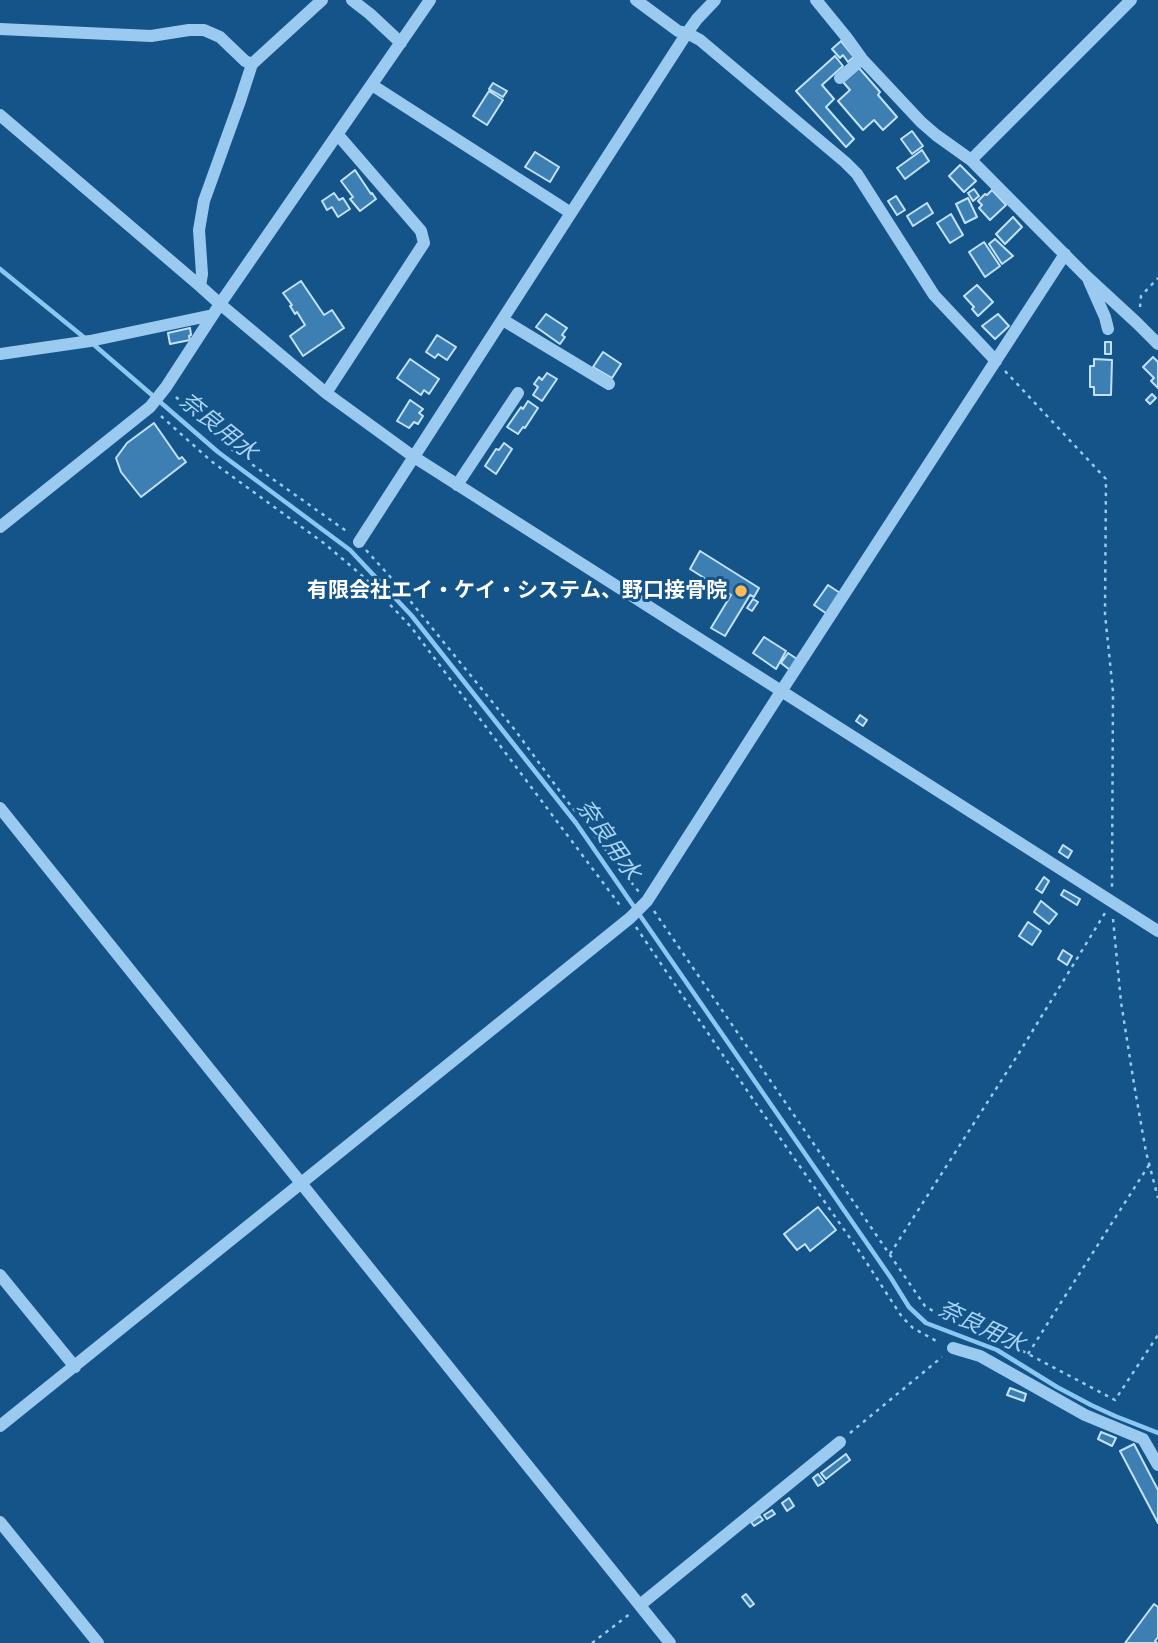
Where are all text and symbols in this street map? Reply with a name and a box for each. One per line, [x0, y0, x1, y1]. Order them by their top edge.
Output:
water label: 奈良用水 [174, 387, 262, 467]
place label: 有限会社エイ・ケイ・システム、野口接骨院 [307, 578, 727, 604]
marker: 有限会社エイ・ケイ・システム、野口接骨院 [733, 583, 749, 599]
water label: 奈良用水 [570, 794, 646, 886]
water label: 奈良用水 [933, 1295, 1029, 1359]

